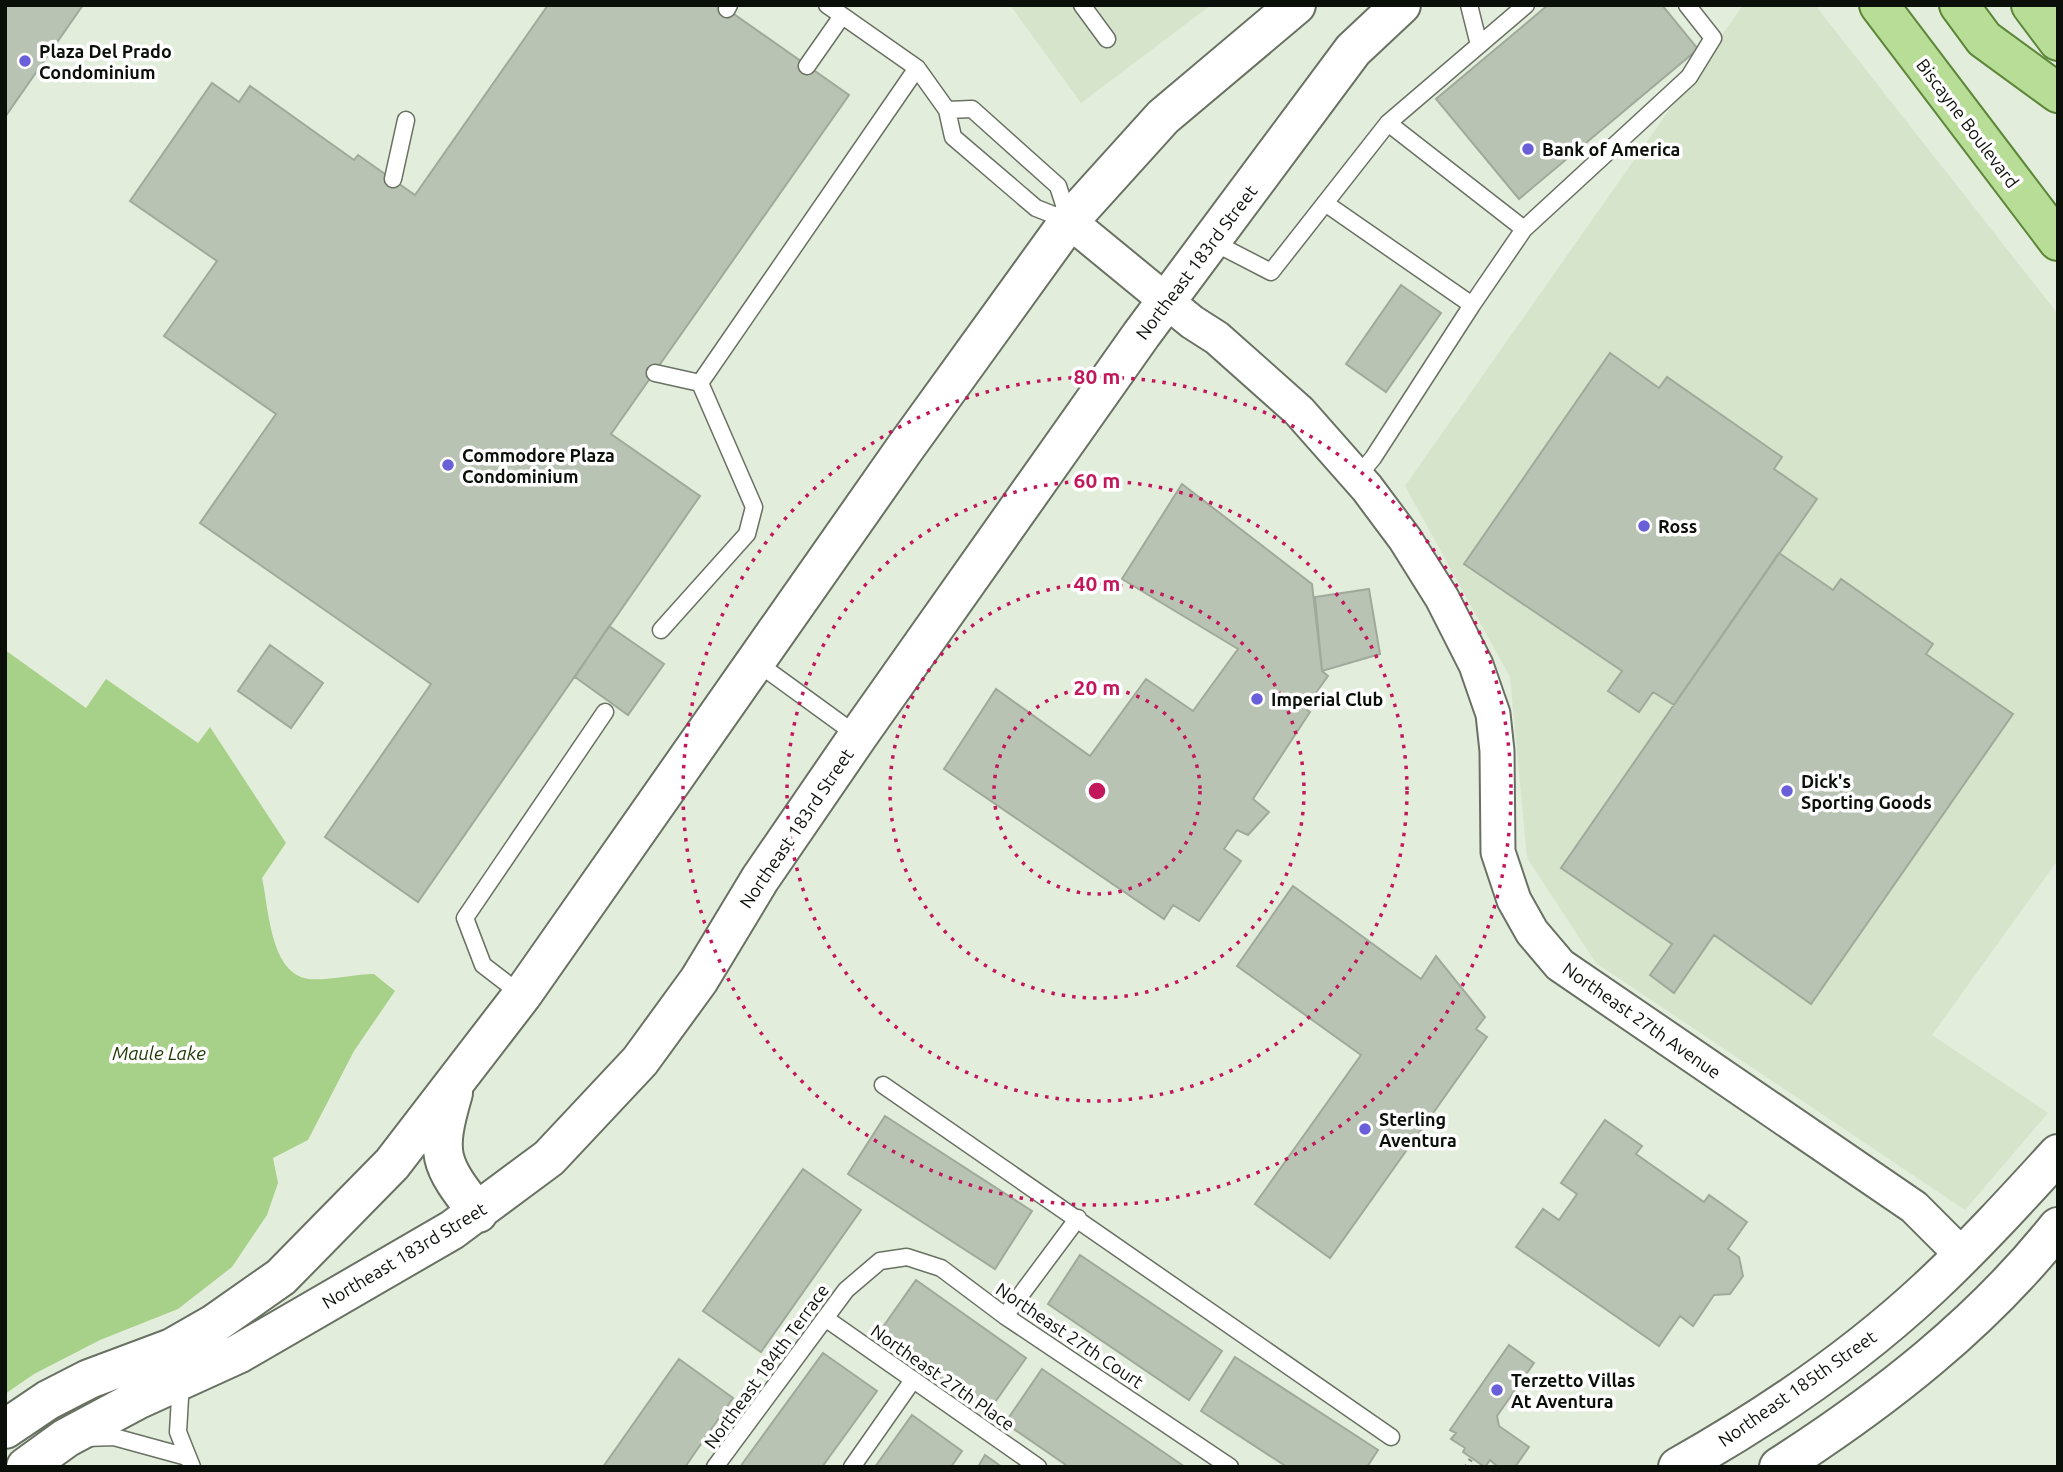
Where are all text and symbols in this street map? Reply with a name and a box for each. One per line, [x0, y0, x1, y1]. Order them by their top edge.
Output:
place label: Plaza Del Prado Condominium [39, 41, 172, 82]
marker: Plaza Del Prado Condominium [17, 53, 33, 69]
street label: Biscayne Boulevard [1913, 55, 2023, 191]
place label: Bank of America [1542, 139, 1680, 159]
marker: Bank of America [1520, 141, 1536, 157]
street label: Northeast 183rd Street [1131, 181, 1261, 343]
text: 80 m [1074, 364, 1120, 388]
place label: Commodore Plaza Condominium [462, 445, 615, 486]
marker: Commodore Plaza Condominium [440, 457, 456, 473]
text: 60 m [1074, 468, 1120, 492]
place label: Ross [1658, 516, 1697, 536]
marker: Ross [1636, 518, 1652, 534]
text: 40 m [1074, 571, 1120, 595]
text: 20 m [1074, 675, 1120, 699]
place label: Imperial Club [1271, 689, 1383, 709]
marker: Imperial Club [1249, 691, 1265, 707]
street label: Northeast 183rd Street [735, 745, 857, 911]
place label: Dick's Sporting Goods [1801, 771, 1932, 812]
centre of rings [1085, 779, 1109, 803]
marker: Dick's Sporting Goods [1779, 783, 1795, 799]
street label: Northeast 27th Avenue [1559, 958, 1725, 1082]
water label: Maule Lake [112, 1042, 206, 1064]
place label: Sterling Aventura [1379, 1109, 1457, 1150]
marker: Sterling Aventura [1357, 1121, 1373, 1137]
street label: Northeast 183rd Street [318, 1198, 490, 1312]
street label: Northeast 27th Court [993, 1278, 1147, 1392]
street label: Northeast 184th Terrace [700, 1280, 832, 1452]
street label: Northeast 27th Place [867, 1320, 1019, 1434]
street label: Northeast 185th Street [1714, 1326, 1880, 1450]
place label: Terzetto Villas At Aventura [1511, 1370, 1635, 1411]
marker: Terzetto Villas At Aventura [1489, 1382, 1505, 1398]

